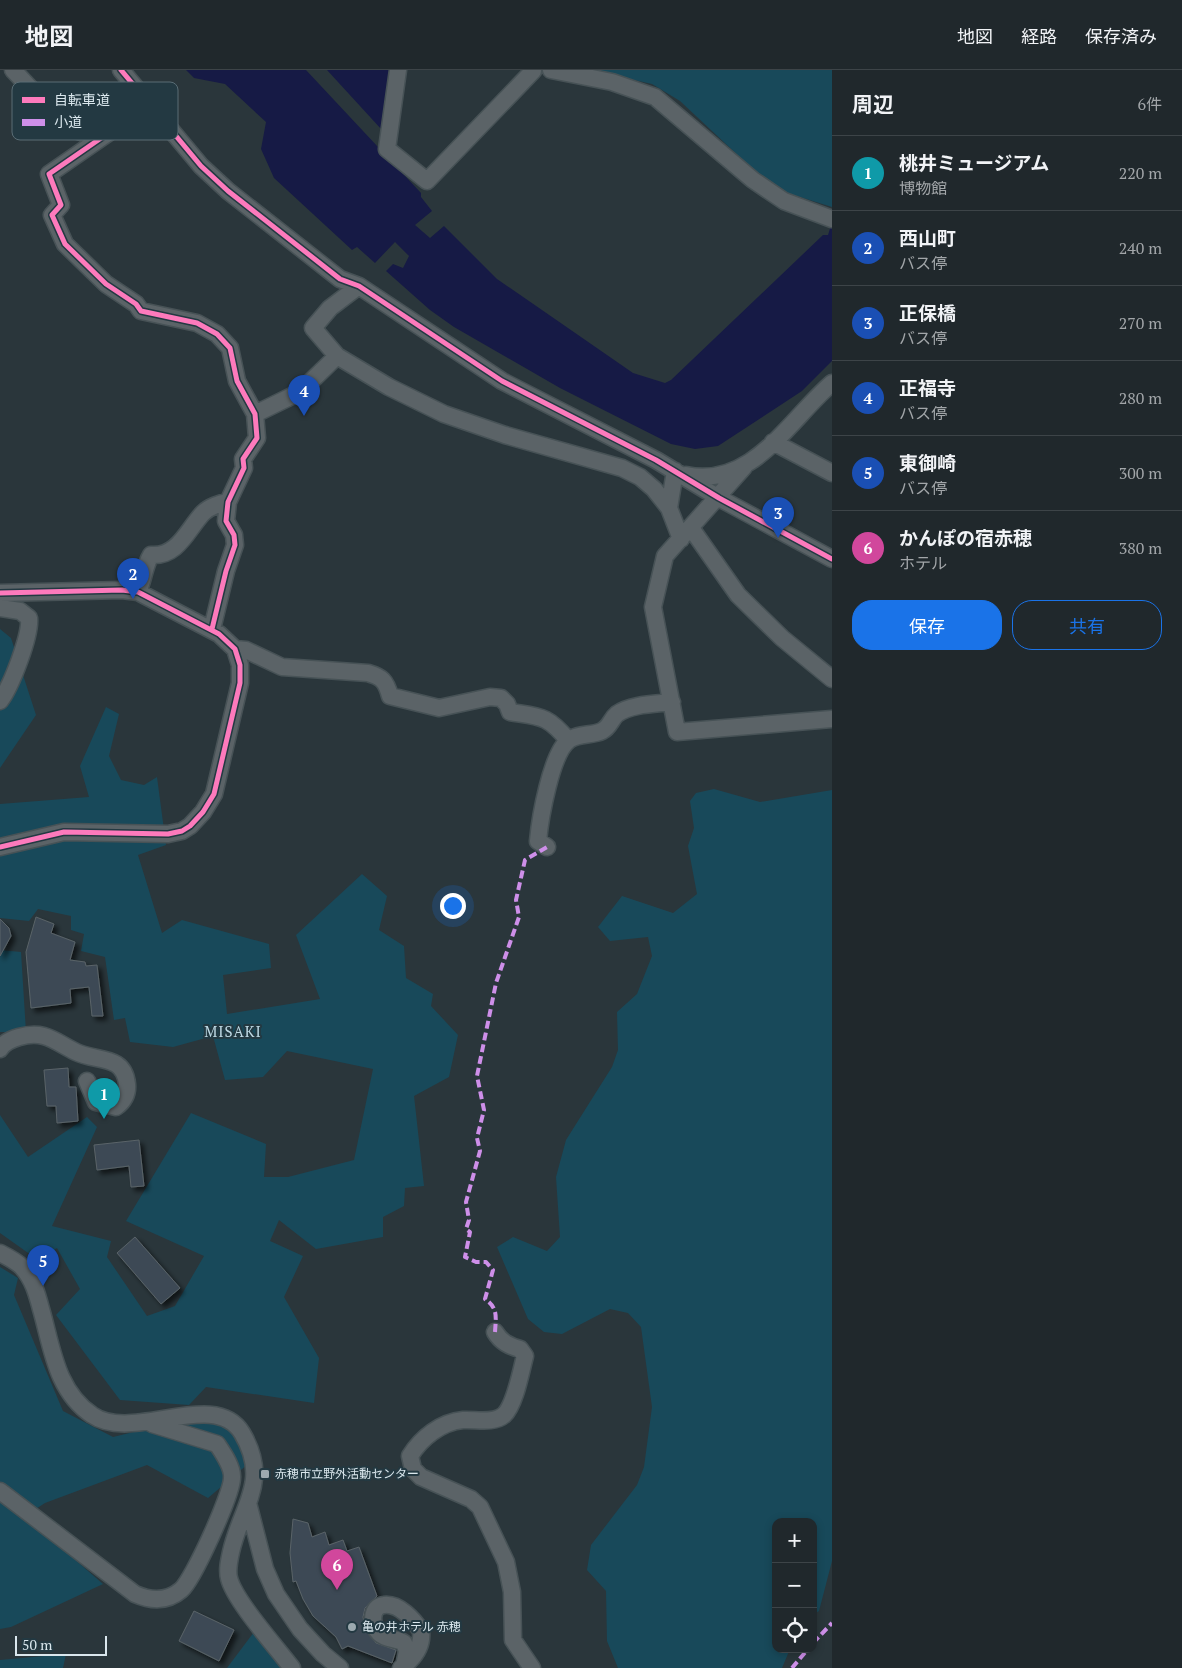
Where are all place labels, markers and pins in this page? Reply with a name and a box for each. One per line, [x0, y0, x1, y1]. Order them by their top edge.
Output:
pin: 4 [288, 375, 320, 416]
pin: 3 [762, 497, 794, 538]
pin: 2 [117, 558, 149, 599]
pin: 1 [88, 1078, 120, 1119]
pin: 5 [27, 1245, 59, 1286]
place label: 赤穂市立野外活動センター [275, 1466, 419, 1481]
marker: 赤穂市立野外活動センター [259, 1468, 271, 1480]
pin: 6 [321, 1549, 353, 1590]
place label: 亀の井ホテル 赤穂 [362, 1619, 461, 1634]
marker: 亀の井ホテル 赤穂 [346, 1621, 358, 1633]

